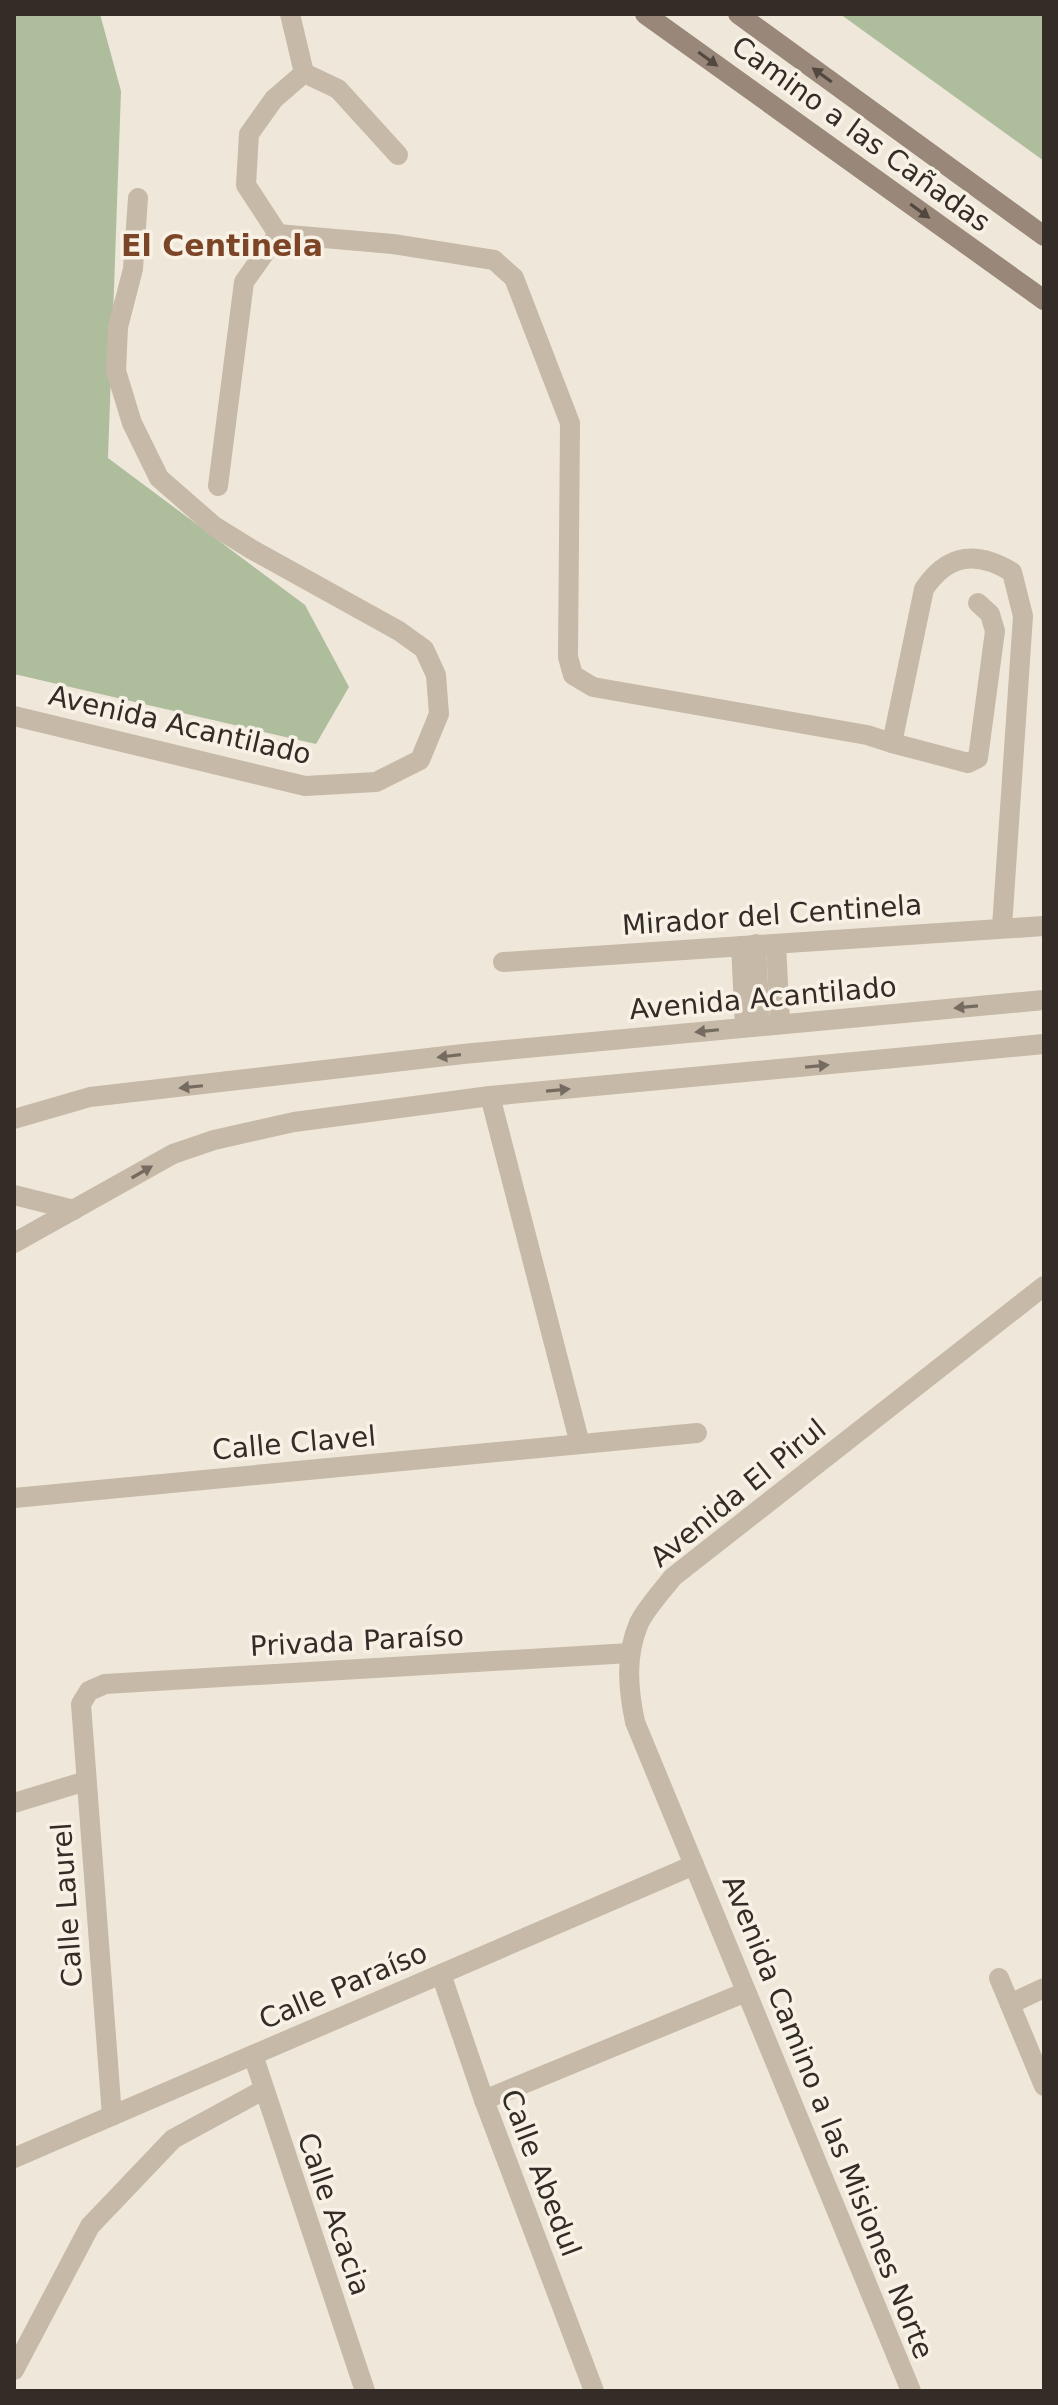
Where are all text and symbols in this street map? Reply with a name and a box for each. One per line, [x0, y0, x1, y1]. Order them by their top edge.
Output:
street label: Camino a las Cañadas [725, 29, 997, 239]
one-way arrow [698, 51, 719, 67]
one-way arrow [812, 68, 832, 84]
one-way arrow [909, 203, 930, 218]
district label: El Centinela [121, 228, 323, 263]
street label: Avenida Acantilado [46, 679, 314, 771]
street label: Mirador del Centinela [621, 888, 923, 942]
street label: Avenida Acantilado [628, 970, 898, 1026]
one-way arrow [953, 1000, 978, 1013]
one-way arrow [695, 1024, 720, 1037]
one-way arrow [436, 1050, 461, 1063]
one-way arrow [805, 1059, 830, 1072]
one-way arrow [178, 1081, 203, 1094]
one-way arrow [546, 1083, 571, 1096]
one-way arrow [130, 1165, 153, 1179]
street label: Avenida El Pirul [644, 1412, 832, 1574]
street label: Calle Clavel [211, 1419, 377, 1467]
street label: Privada Paraíso [249, 1619, 465, 1663]
street label: Calle Laurel [45, 1822, 89, 1988]
street label: Avenida Camino a las Misiones Norte [716, 1870, 940, 2364]
street label: Calle Paraíso [254, 1936, 432, 2036]
street label: Calle Abedul [494, 2085, 588, 2261]
street label: Calle Acacia [291, 2128, 377, 2300]

